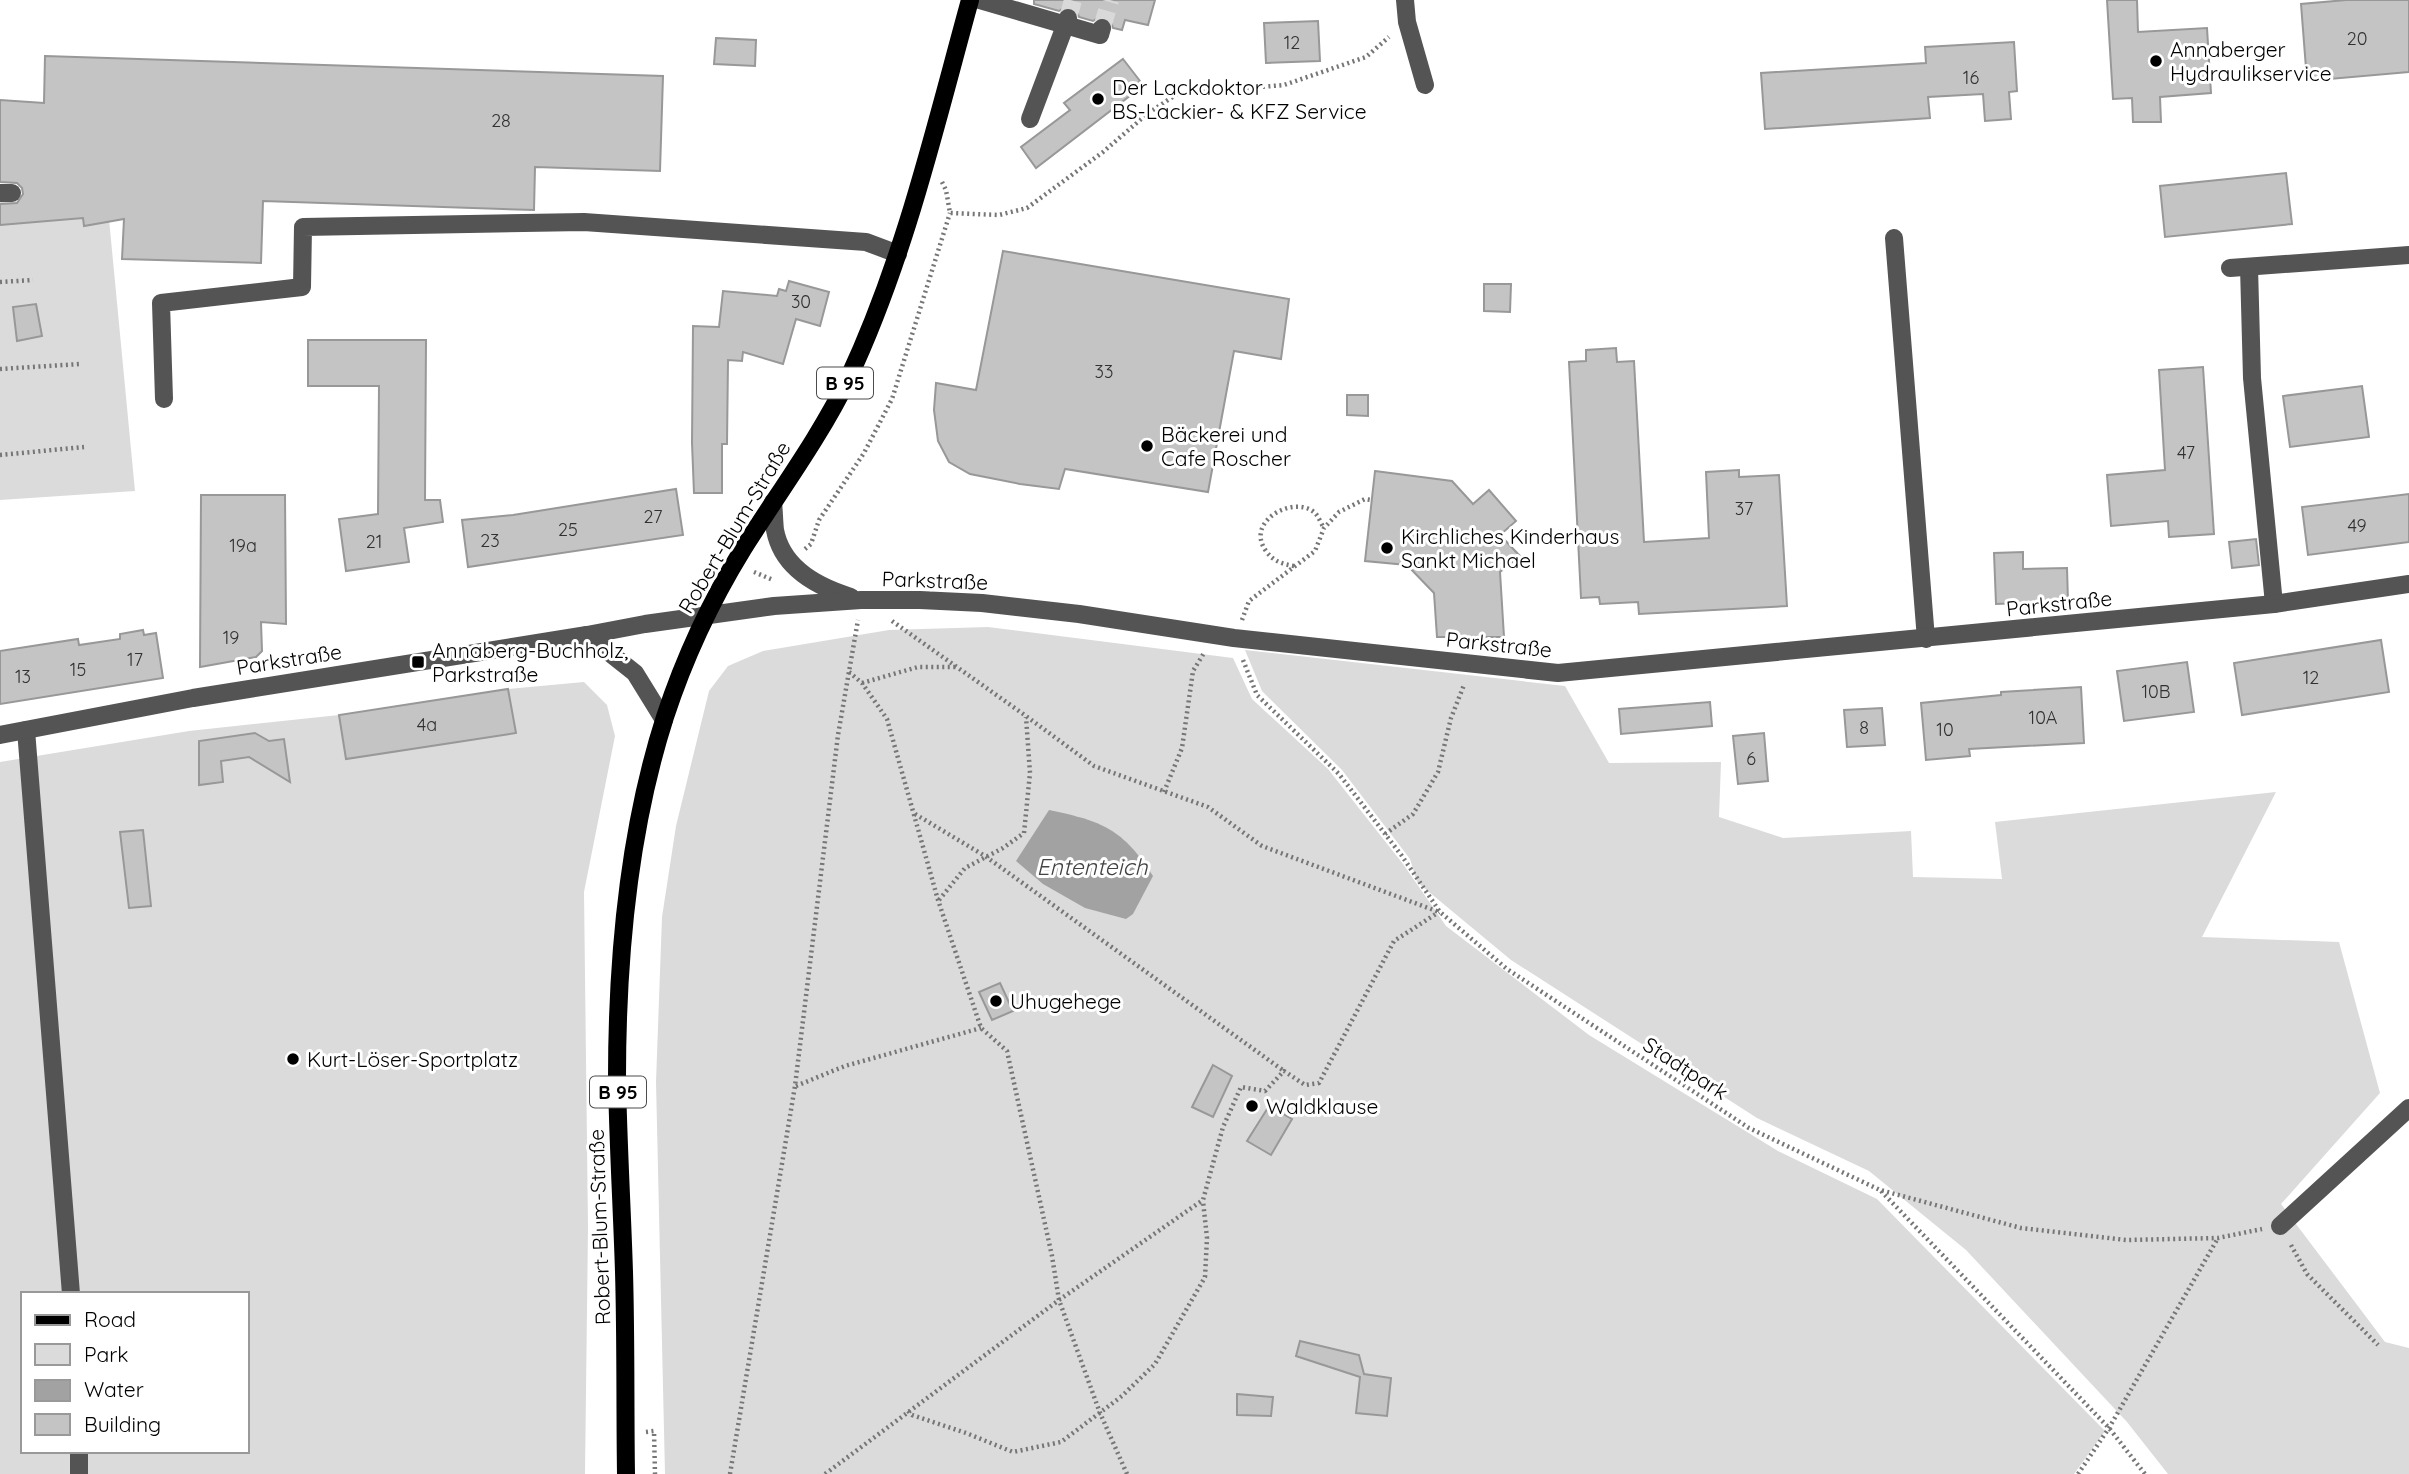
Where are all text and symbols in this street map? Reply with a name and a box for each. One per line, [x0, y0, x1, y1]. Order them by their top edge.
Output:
house number: 20 [2347, 27, 2367, 50]
house number: 12 [1284, 31, 1300, 54]
place label: Annaberger Hydraulikservice [2170, 36, 2332, 86]
marker: Annaberger Hydraulikservice [2148, 53, 2164, 69]
house number: 16 [1963, 66, 1979, 89]
place label: Der Lackdoktor BS-Lackier- & KFZ Service [1112, 74, 1367, 124]
marker: Der Lackdoktor BS-Lackier- & KFZ Service [1090, 91, 1106, 107]
house number: 28 [491, 109, 511, 132]
house number: 30 [791, 290, 811, 313]
house number: 33 [1095, 360, 1113, 383]
road number: B 95 [817, 368, 873, 398]
place label: Bäckerei und Cafe Roscher [1161, 421, 1291, 471]
street label: Robert-Blum-Straße [672, 436, 796, 618]
marker: Bäckerei und Cafe Roscher [1139, 438, 1155, 454]
house number: 47 [2177, 441, 2195, 464]
house number: 37 [1735, 497, 1753, 520]
house number: 27 [644, 505, 662, 528]
house number: 49 [2347, 514, 2367, 537]
house number: 25 [558, 518, 578, 541]
place label: Kirchliches Kinderhaus Sankt Michael [1401, 523, 1619, 573]
house number: 23 [480, 529, 500, 552]
house number: 21 [366, 530, 382, 553]
house number: 19a [229, 534, 257, 557]
marker: Kirchliches Kinderhaus Sankt Michael [1379, 540, 1395, 556]
street label: Parkstraße [881, 565, 989, 595]
street label: Parkstraße [2005, 585, 2113, 621]
house number: 19 [223, 626, 239, 649]
street label: Parkstraße [1445, 626, 1553, 662]
place label: Annaberg-Buchholz, Parkstraße [432, 637, 628, 687]
street label: Parkstraße [234, 638, 344, 680]
house number: 17 [127, 648, 143, 671]
marker: Annaberg-Buchholz, Parkstraße [410, 654, 426, 670]
house number: 15 [70, 658, 86, 681]
house number: 13 [15, 665, 31, 688]
house number: 12 [2303, 666, 2319, 689]
house number: 10B [2141, 680, 2171, 703]
house number: 10A [2029, 706, 2058, 729]
house number: 4a [417, 713, 437, 736]
house number: 8 [1859, 716, 1869, 739]
house number: 10 [1936, 718, 1954, 741]
house number: 6 [1746, 747, 1756, 770]
water label: Ententeich [1037, 852, 1148, 881]
place label: Uhugehege [1010, 988, 1121, 1014]
marker: Uhugehege [988, 993, 1004, 1009]
street label: Stadtpark [1639, 1031, 1733, 1105]
place label: Kurt-Löser-Sportplatz [307, 1046, 518, 1072]
marker: Kurt-Löser-Sportplatz [285, 1051, 301, 1067]
road number: B 95 [590, 1076, 646, 1108]
place label: Waldklause [1266, 1093, 1378, 1119]
marker: Waldklause [1244, 1098, 1260, 1114]
street label: Robert-Blum-Straße [583, 1128, 615, 1326]
legend [21, 1292, 248, 1453]
text: Road [84, 1306, 136, 1332]
text: Park [84, 1341, 128, 1367]
text: Water [84, 1376, 144, 1402]
text: Building [84, 1411, 161, 1437]

